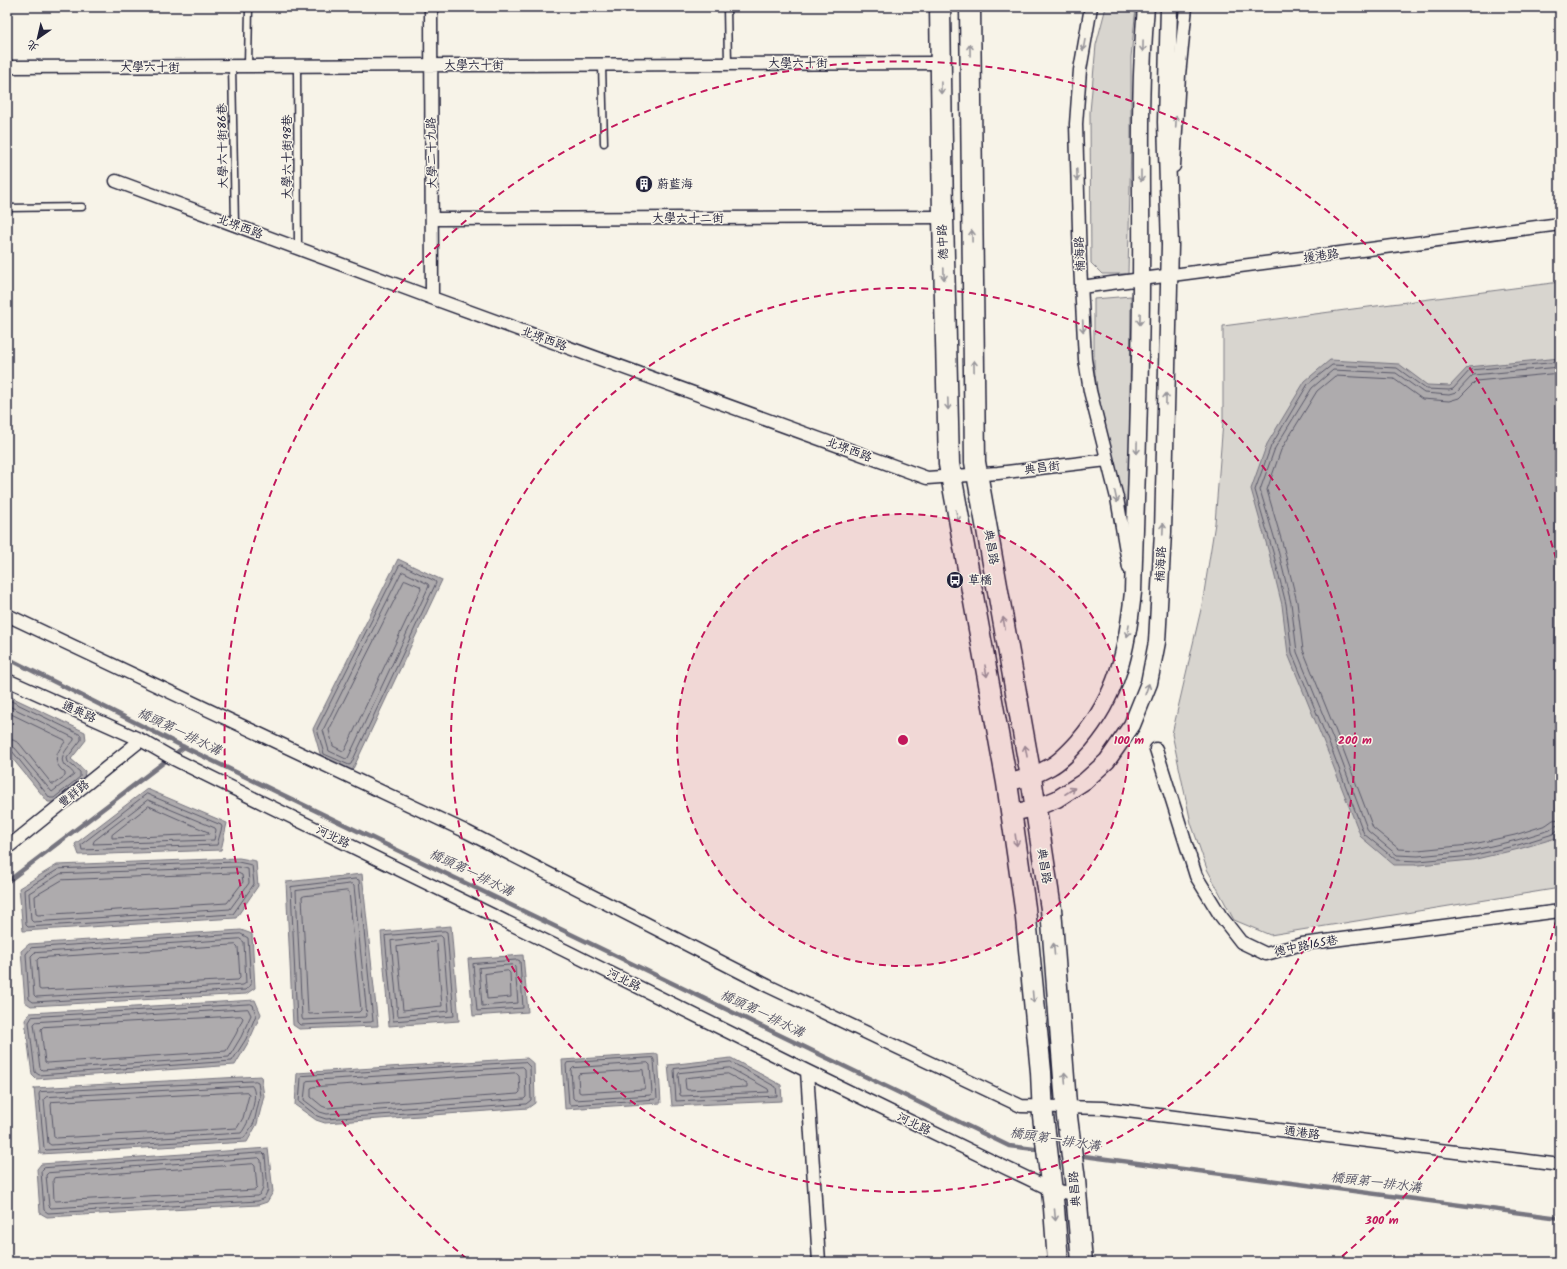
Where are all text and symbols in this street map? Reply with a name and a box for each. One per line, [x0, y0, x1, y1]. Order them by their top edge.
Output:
north arrow [18, 18, 58, 58]
text: 北 [23, 35, 43, 56]
one-way arrow [1080, 38, 1088, 51]
one-way arrow [1139, 39, 1147, 52]
one-way arrow [967, 44, 974, 57]
street label: 大學六十街 [768, 54, 828, 73]
street label: 大學六十街 [444, 56, 504, 75]
street label: 大學六十街 [120, 58, 180, 77]
one-way arrow [937, 81, 945, 94]
street label: 大學六十街86巷 [213, 103, 233, 189]
street label: 大學六十街98巷 [278, 114, 297, 200]
one-way arrow [1173, 116, 1180, 129]
street label: 大學二十九路 [422, 117, 442, 189]
one-way arrow [1073, 168, 1081, 181]
one-way arrow [1137, 169, 1145, 182]
building icon: 蔚藍海 [634, 174, 654, 194]
place label: 蔚藍海 [657, 175, 693, 194]
street label: 大學六十二街 [652, 209, 724, 228]
street label: 北堺西路 [214, 210, 266, 244]
street label: 德中路 [933, 224, 953, 260]
one-way arrow [968, 230, 976, 243]
street label: 楠海路 [1070, 236, 1090, 272]
street label: 援港路 [1302, 244, 1340, 268]
one-way arrow [940, 267, 948, 280]
one-way arrow [1137, 312, 1144, 325]
one-way arrow [1079, 319, 1087, 332]
street label: 北堺西路 [518, 322, 570, 356]
one-way arrow [970, 360, 978, 373]
one-way arrow [1162, 393, 1170, 406]
one-way arrow [944, 397, 952, 410]
street label: 北堺西路 [823, 433, 875, 467]
one-way arrow [1133, 441, 1141, 454]
street label: 典昌街 [1023, 456, 1061, 480]
one-way arrow [1113, 491, 1121, 504]
one-way arrow [954, 509, 962, 522]
one-way arrow [1159, 523, 1167, 536]
street label: 典昌路 [979, 528, 1003, 566]
street label: 楠海路 [1151, 546, 1171, 582]
bus stop icon: 草橋 [945, 570, 965, 590]
place label: 草橋 [968, 571, 992, 590]
one-way arrow [1000, 616, 1008, 629]
one-way arrow [1124, 624, 1132, 637]
one-way arrow [982, 664, 990, 677]
one-way arrow [1144, 683, 1151, 696]
street label: 通典路 [59, 696, 99, 728]
water label: 橋頭第一排水溝 [133, 703, 225, 762]
text: 100 m [1114, 731, 1144, 750]
text: 200 m [1338, 731, 1372, 750]
centre of rings [896, 733, 910, 747]
one-way arrow [1022, 745, 1030, 758]
street label: 豐祥路 [54, 775, 94, 813]
one-way arrow [1064, 786, 1076, 794]
street label: 河北路 [313, 821, 353, 853]
one-way arrow [1012, 834, 1020, 847]
water label: 橋頭第一排水溝 [425, 844, 517, 903]
street label: 典昌路 [1032, 847, 1056, 885]
street label: 德中路165巷 [1272, 930, 1340, 962]
one-way arrow [1051, 943, 1058, 956]
street label: 河北路 [604, 963, 644, 997]
water label: 橋頭第一排水溝 [716, 985, 808, 1044]
one-way arrow [1030, 990, 1037, 1003]
one-way arrow [1062, 1072, 1069, 1085]
street label: 河北路 [894, 1108, 934, 1140]
street label: 通港路 [1283, 1121, 1321, 1145]
water label: 橋頭第一排水溝 [1008, 1123, 1103, 1158]
water label: 橋頭第一排水溝 [1330, 1167, 1423, 1199]
street label: 典昌路 [1064, 1170, 1086, 1208]
one-way arrow [1051, 1208, 1058, 1221]
text: 300 m [1364, 1211, 1399, 1230]

